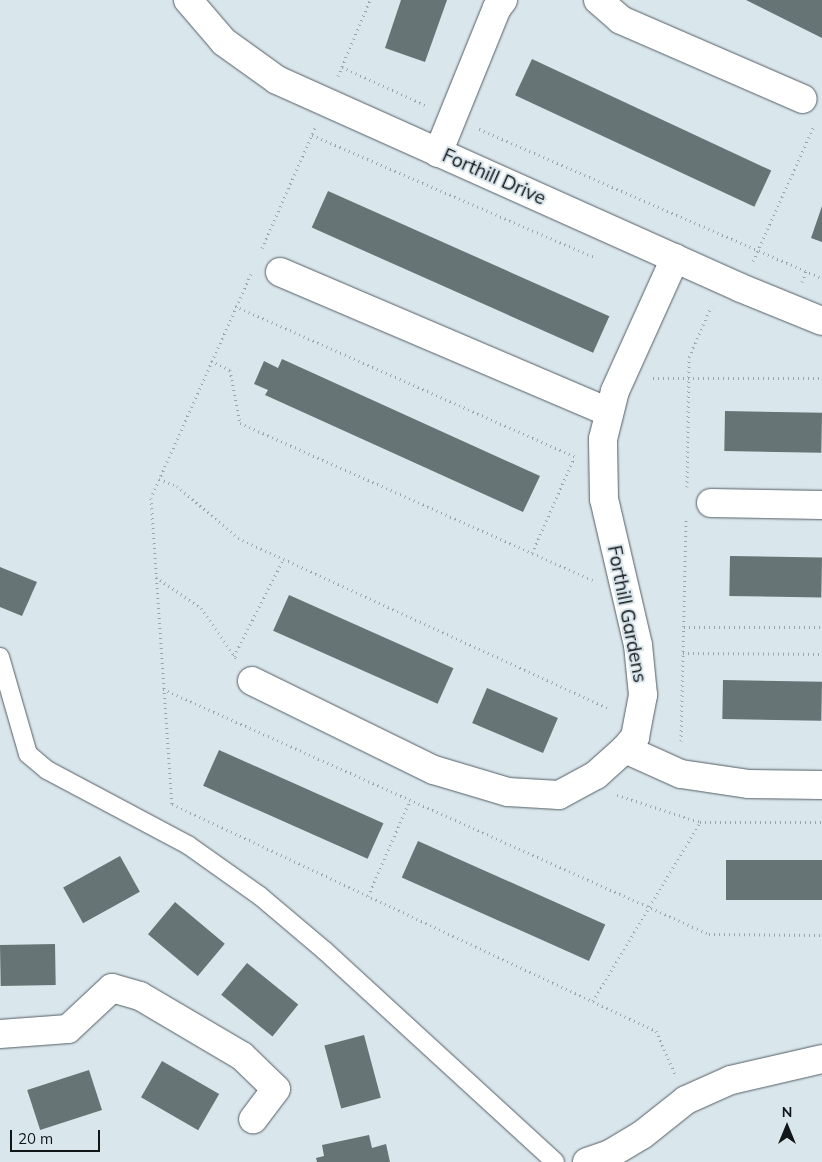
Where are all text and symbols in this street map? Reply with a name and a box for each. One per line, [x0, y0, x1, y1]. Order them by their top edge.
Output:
street label: Forthill Drive [439, 144, 549, 210]
street label: Forthill Gardens [603, 543, 651, 685]
north arrow [762, 1102, 812, 1152]
text: N [782, 1103, 792, 1121]
scale bar [12, 1120, 102, 1152]
text: 20 m [18, 1129, 53, 1148]

